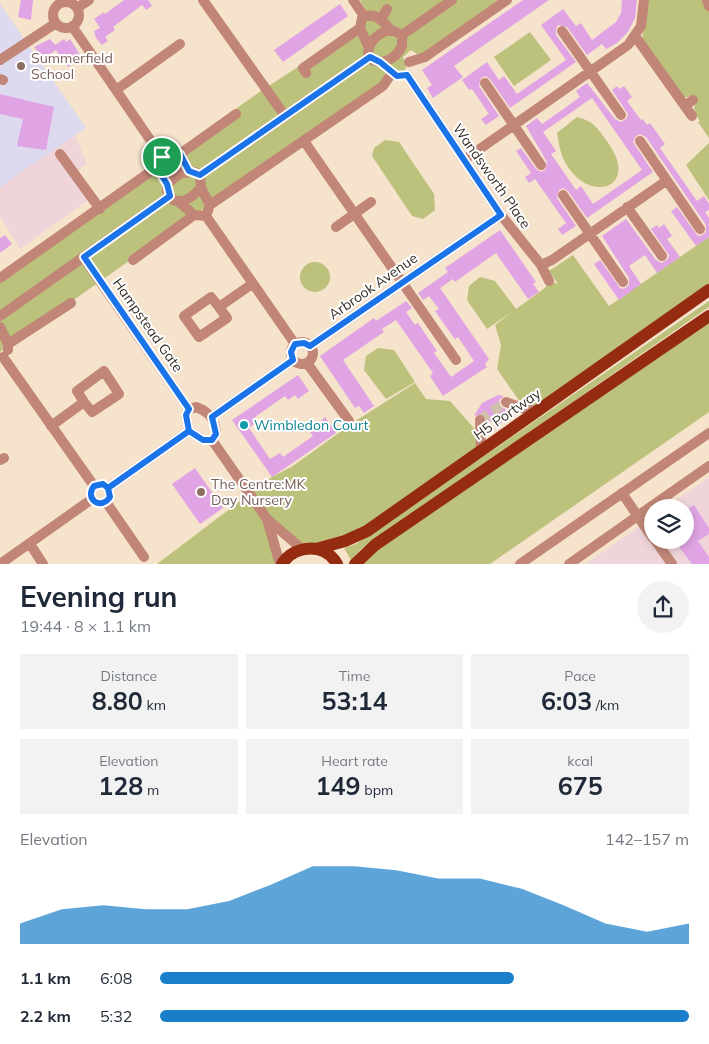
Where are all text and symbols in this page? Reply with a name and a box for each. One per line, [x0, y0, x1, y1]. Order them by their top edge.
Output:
place label: Summerfield School [31, 49, 113, 83]
marker: Summerfield School [15, 60, 27, 72]
street label: Wandsworth Place [449, 120, 535, 232]
pin [141, 136, 183, 178]
icon: arrive [148, 143, 176, 171]
street label: Arbrook Avenue [325, 249, 421, 323]
street label: Hampstead Gate [109, 275, 187, 375]
street label: H5 Portway [470, 384, 544, 444]
place label: Wimbledon Court [254, 416, 368, 434]
marker: Wimbledon Court [238, 419, 250, 431]
place label: The Centre:MK Day Nursery [211, 475, 307, 509]
marker: The Centre:MK Day Nursery [195, 486, 207, 498]
map controls [644, 499, 694, 549]
button: layers [644, 499, 694, 549]
text: Evening run [20, 579, 177, 614]
button: share [637, 581, 689, 633]
text: 19:44 · 8 × 1.1 km [20, 616, 151, 636]
text: Distance [101, 667, 157, 685]
text: Time [339, 667, 370, 685]
text: Pace [564, 667, 596, 685]
text: 8.80 [92, 685, 143, 716]
text: 53:14 [321, 685, 388, 716]
text: 6:03 [541, 685, 592, 716]
text: km [143, 696, 166, 714]
text: /km [592, 696, 619, 714]
text: Elevation [99, 752, 158, 770]
text: Heart rate [321, 752, 388, 770]
text: kcal [567, 752, 593, 770]
text: 128 [98, 770, 143, 801]
text: 149 [316, 770, 361, 801]
text: 675 [558, 770, 603, 801]
text: m [143, 781, 159, 799]
text: bpm [361, 781, 393, 799]
text: Elevation [20, 829, 88, 849]
text: 142–157 m [605, 829, 689, 849]
text: 1.1 km [20, 968, 71, 988]
text: 6:08 [100, 968, 132, 988]
text: 2.2 km [20, 1006, 71, 1026]
text: 5:32 [100, 1006, 132, 1026]

